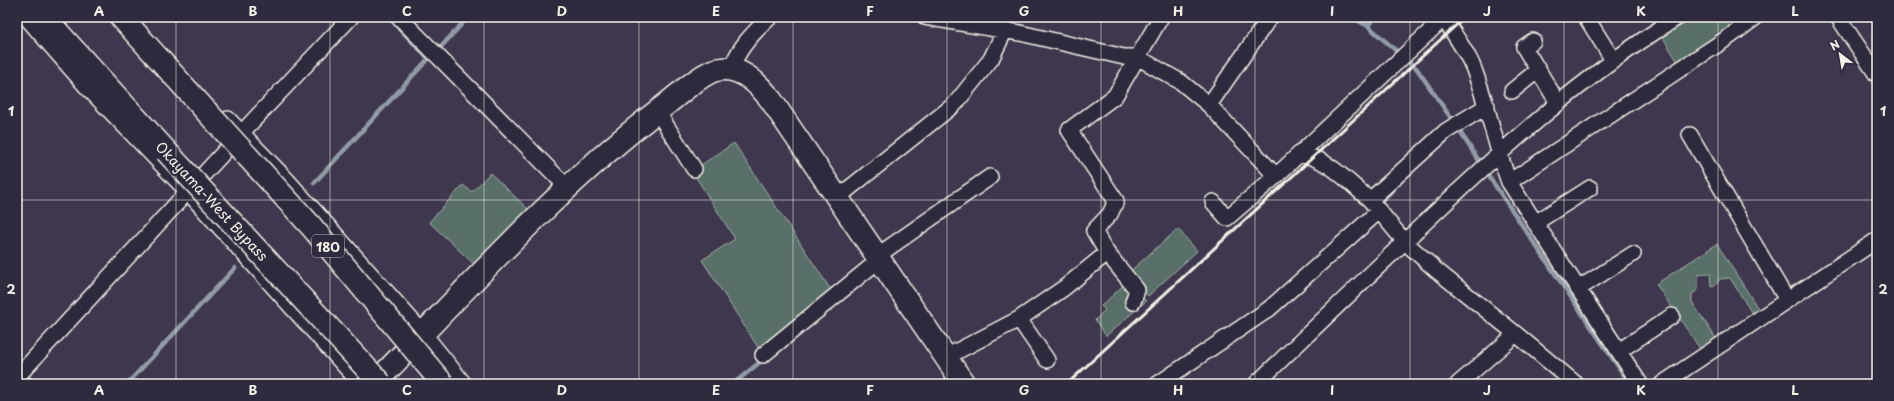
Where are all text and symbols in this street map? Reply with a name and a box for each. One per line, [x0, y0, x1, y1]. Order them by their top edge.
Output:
text: A [94, 1, 104, 20]
text: B [249, 1, 258, 20]
text: C [402, 1, 412, 20]
text: D [557, 1, 567, 20]
text: E [712, 1, 720, 20]
text: F [866, 1, 874, 20]
text: G [1019, 1, 1029, 20]
text: H [1173, 1, 1183, 20]
text: I [1330, 1, 1334, 20]
text: J [1483, 1, 1491, 20]
text: K [1636, 1, 1646, 20]
text: L [1791, 1, 1799, 20]
north arrow [1820, 34, 1860, 74]
text: N [1826, 35, 1843, 55]
text: 1 [8, 101, 14, 120]
text: 1 [1880, 101, 1886, 120]
street label: Okayama-West Bypass [151, 137, 273, 266]
road number: 180 [312, 235, 344, 257]
text: 2 [6, 279, 16, 298]
text: 2 [1878, 279, 1888, 298]
text: A [94, 380, 104, 399]
text: B [249, 380, 258, 399]
text: C [402, 380, 412, 399]
text: D [557, 380, 567, 399]
text: E [712, 380, 720, 399]
text: F [866, 380, 874, 399]
text: G [1019, 380, 1029, 399]
text: H [1173, 380, 1183, 399]
text: I [1330, 380, 1334, 399]
text: J [1483, 380, 1491, 399]
text: K [1636, 380, 1646, 399]
text: L [1791, 380, 1799, 399]

